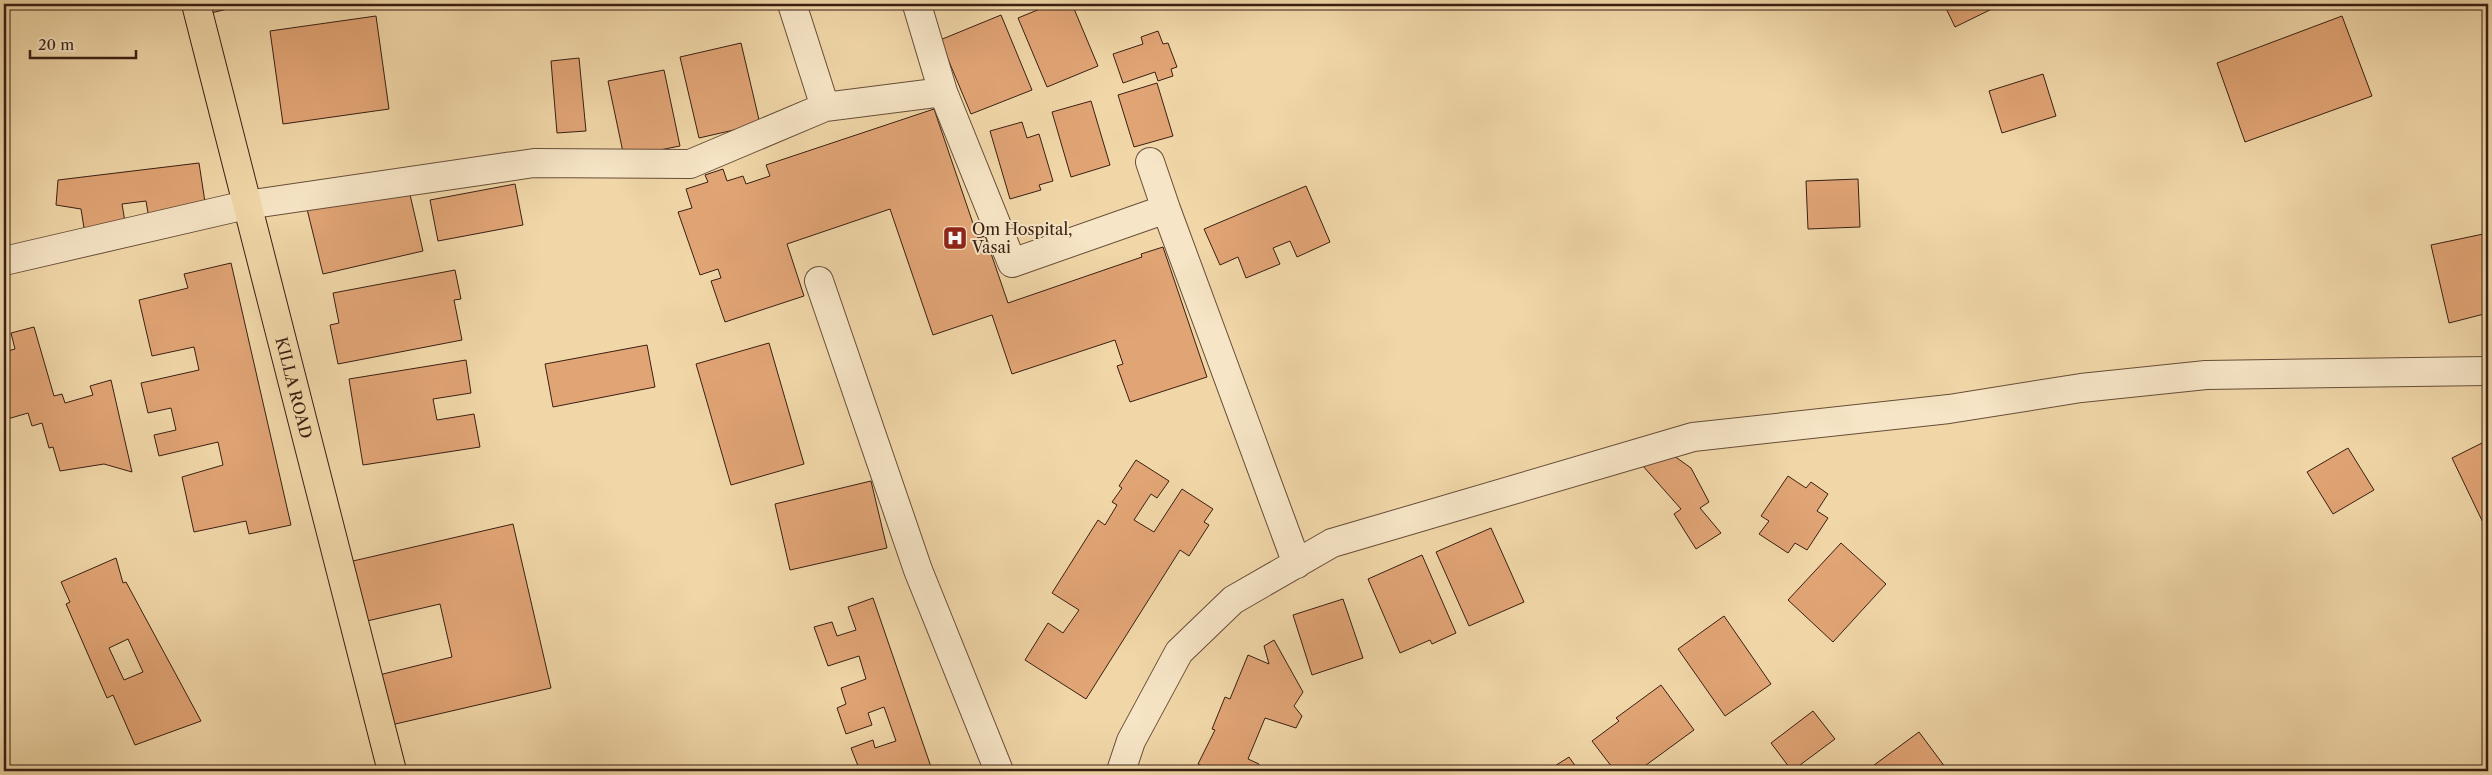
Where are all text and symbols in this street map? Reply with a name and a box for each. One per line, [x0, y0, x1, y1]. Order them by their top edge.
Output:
scale bar [30, 28, 136, 60]
text: 20 m [38, 35, 74, 54]
place label: Om Hospital, Vasai [971, 219, 1072, 257]
hospital icon: Om Hospital, Vasai [942, 225, 968, 251]
street label: KILLA ROAD [271, 335, 317, 441]

